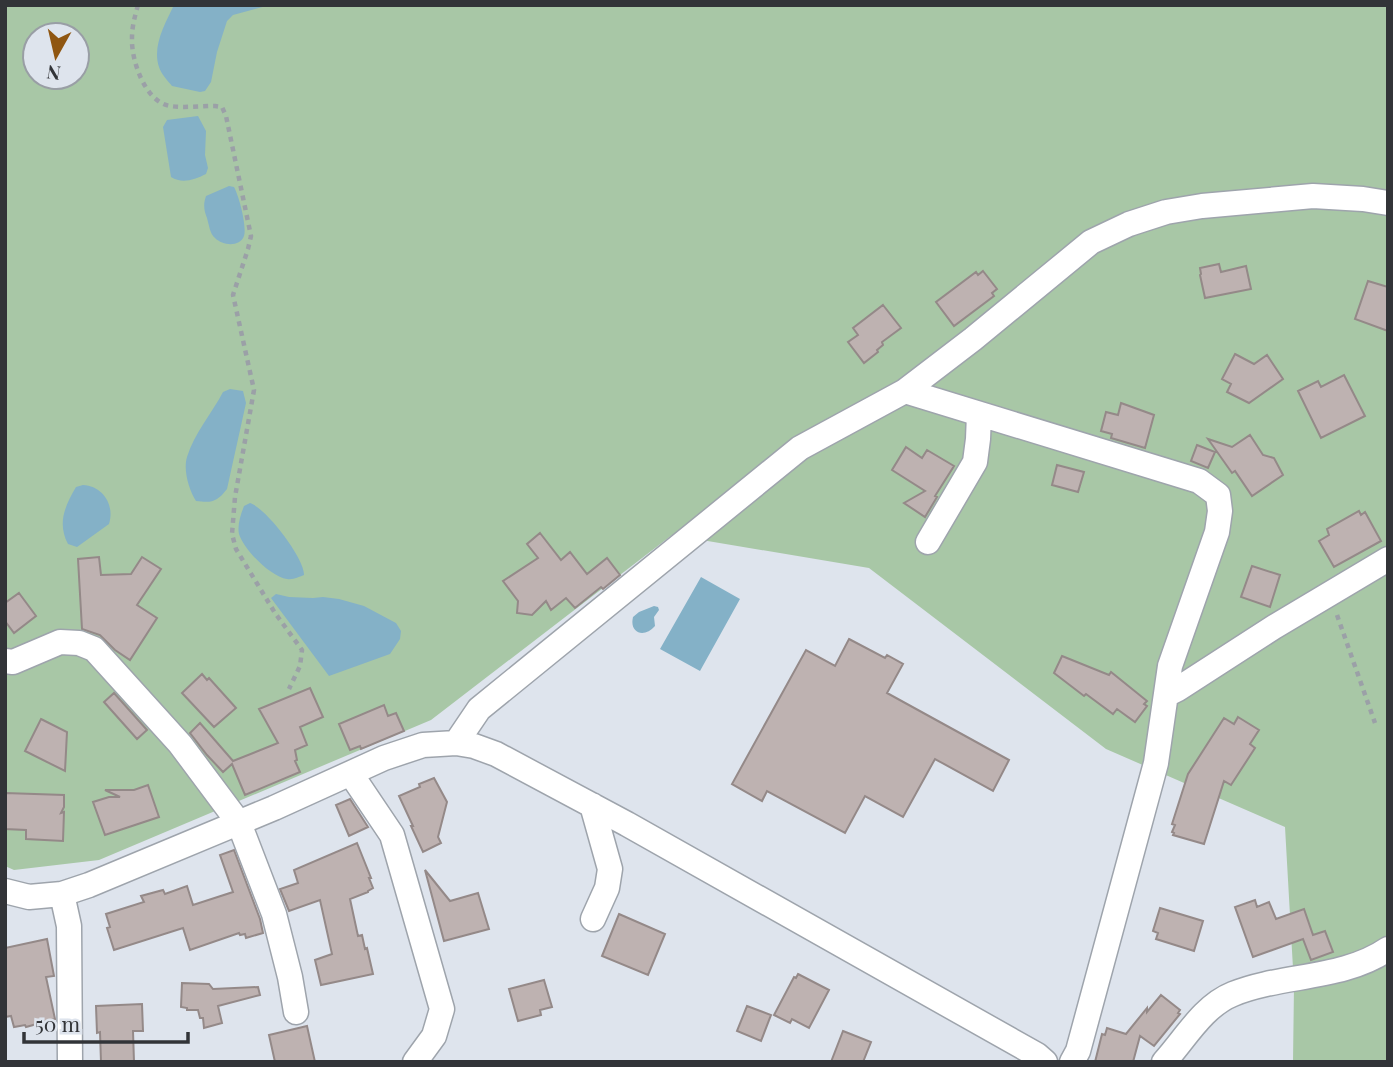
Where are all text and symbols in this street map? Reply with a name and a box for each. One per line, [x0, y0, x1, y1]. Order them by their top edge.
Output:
north arrow [21, 21, 91, 91]
text: N [45, 60, 62, 88]
scale bar [24, 1000, 189, 1044]
text: 50 m [35, 1009, 81, 1037]

